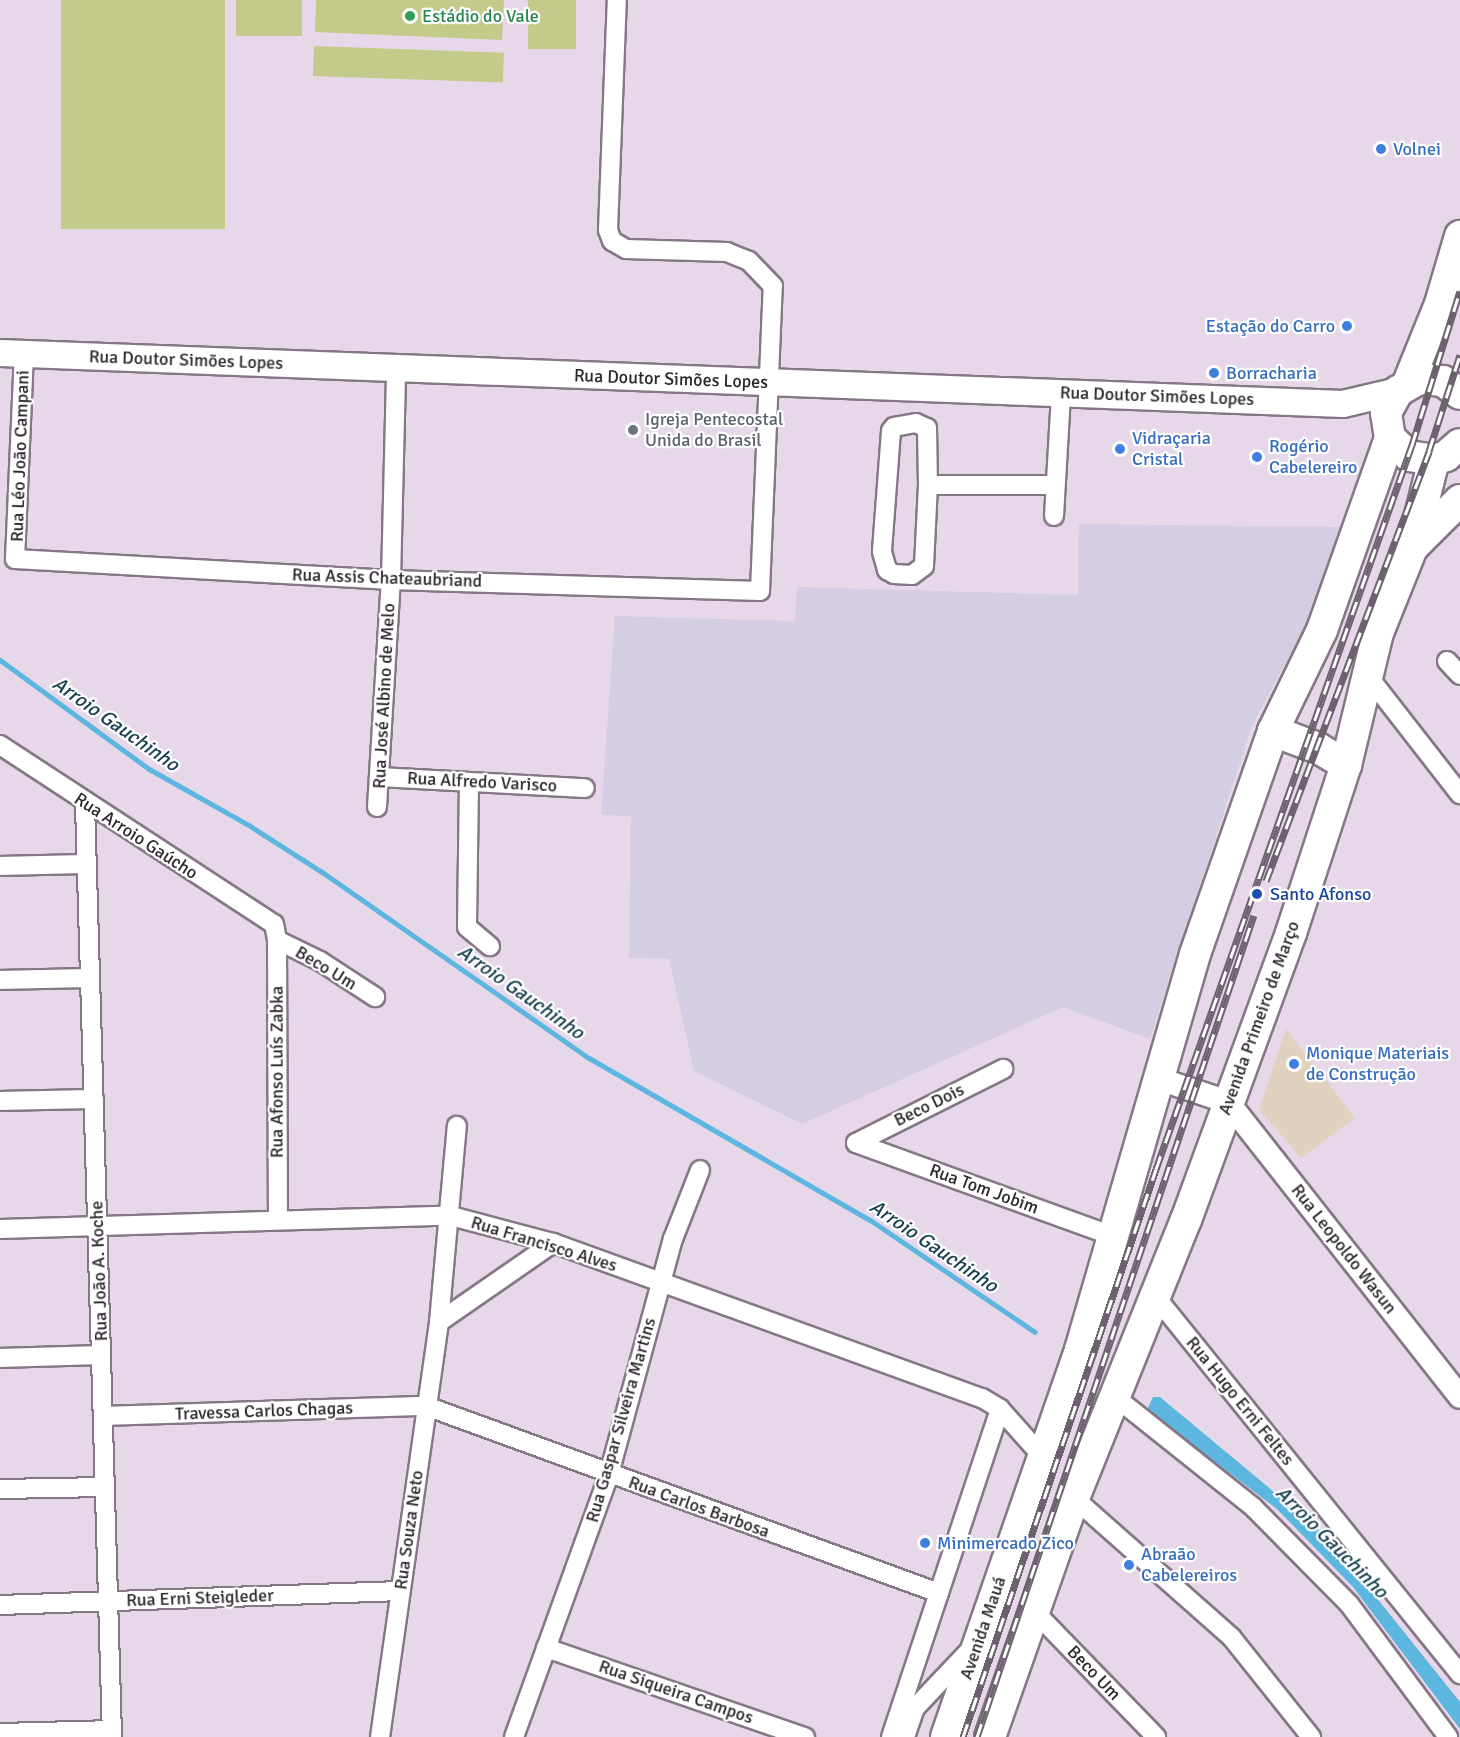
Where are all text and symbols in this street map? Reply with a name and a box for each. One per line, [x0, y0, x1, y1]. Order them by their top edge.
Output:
place label: Estádio do Vale [422, 5, 539, 27]
marker: Estádio do Vale [403, 9, 417, 23]
place label: Volnei [1393, 138, 1441, 160]
marker: Volnei [1374, 142, 1388, 156]
place label: Estação do Carro [1206, 315, 1335, 337]
marker: Estação do Carro [1340, 319, 1354, 333]
street label: Rua Doutor Simões Lopes [88, 346, 284, 374]
place label: Borracharia [1226, 362, 1317, 384]
street label: Rua Doutor Simões Lopes [573, 365, 769, 393]
marker: Borracharia [1207, 366, 1221, 380]
street label: Rua Léo João Campani [6, 370, 34, 542]
street label: Rua Doutor Simões Lopes [1059, 382, 1255, 410]
place label: Igreja Pentecostal Unida do Brasil [645, 409, 783, 452]
marker: Igreja Pentecostal Unida do Brasil [626, 423, 640, 437]
place label: Vidraçaria Cristal [1132, 428, 1211, 470]
place label: Rogério Cabelereiro [1269, 436, 1357, 478]
marker: Vidraçaria Cristal [1113, 442, 1127, 456]
marker: Rogério Cabelereiro [1250, 450, 1264, 464]
street label: Rua Assis Chateaubriand [292, 564, 482, 592]
street label: Rua José Albino de Melo [368, 603, 400, 789]
water label: Arroio Gauchinho [48, 671, 184, 777]
street label: Rua Alfredo Varisco [407, 767, 557, 797]
street label: Rua Arroio Gaúcho [70, 788, 202, 884]
place label: Santo Afonso [1270, 883, 1371, 905]
marker: Santo Afonso [1248, 885, 1266, 903]
street label: Avenida Primeiro de Março [1214, 918, 1304, 1118]
water label: Arroio Gauchinho [453, 939, 589, 1045]
street label: Beco Um [291, 941, 361, 995]
street label: Rua Afonso Luís Zabka [266, 986, 288, 1158]
place label: Monique Materiais de Construção [1306, 1043, 1449, 1086]
marker: Monique Materiais de Construção [1287, 1057, 1301, 1071]
street label: Beco Dois [890, 1079, 968, 1131]
street label: Rua Tom Jobim [926, 1159, 1042, 1219]
street label: Rua Leopoldo Wasun [1287, 1180, 1401, 1318]
water label: Arroio Gauchinho [866, 1194, 1002, 1298]
street label: Rua João A. Koche [86, 1200, 112, 1342]
street label: Rua Francisco Alves [468, 1212, 620, 1276]
street label: Rua Gaspar Silveira Martins [581, 1315, 661, 1525]
street label: Rua Hugo Erni Feltes [1181, 1332, 1299, 1470]
street label: Travessa Carlos Chagas [175, 1397, 353, 1425]
street label: Rua Souza Neto [390, 1469, 428, 1591]
street label: Rua Carlos Barbosa [625, 1471, 773, 1543]
water label: Arroio Gauchinho [1271, 1481, 1393, 1603]
place label: Minimercado Zico [937, 1532, 1074, 1554]
marker: Minimercado Zico [918, 1536, 932, 1550]
place label: Abraão Cabelereiros [1141, 1544, 1237, 1586]
marker: Abraão Cabelereiros [1122, 1558, 1136, 1572]
street label: Avenida Mauá [955, 1574, 1011, 1682]
street label: Rua Erni Steigleder [126, 1585, 274, 1611]
street label: Beco Um [1063, 1641, 1125, 1705]
street label: Rua Siqueira Campos [596, 1655, 756, 1729]

